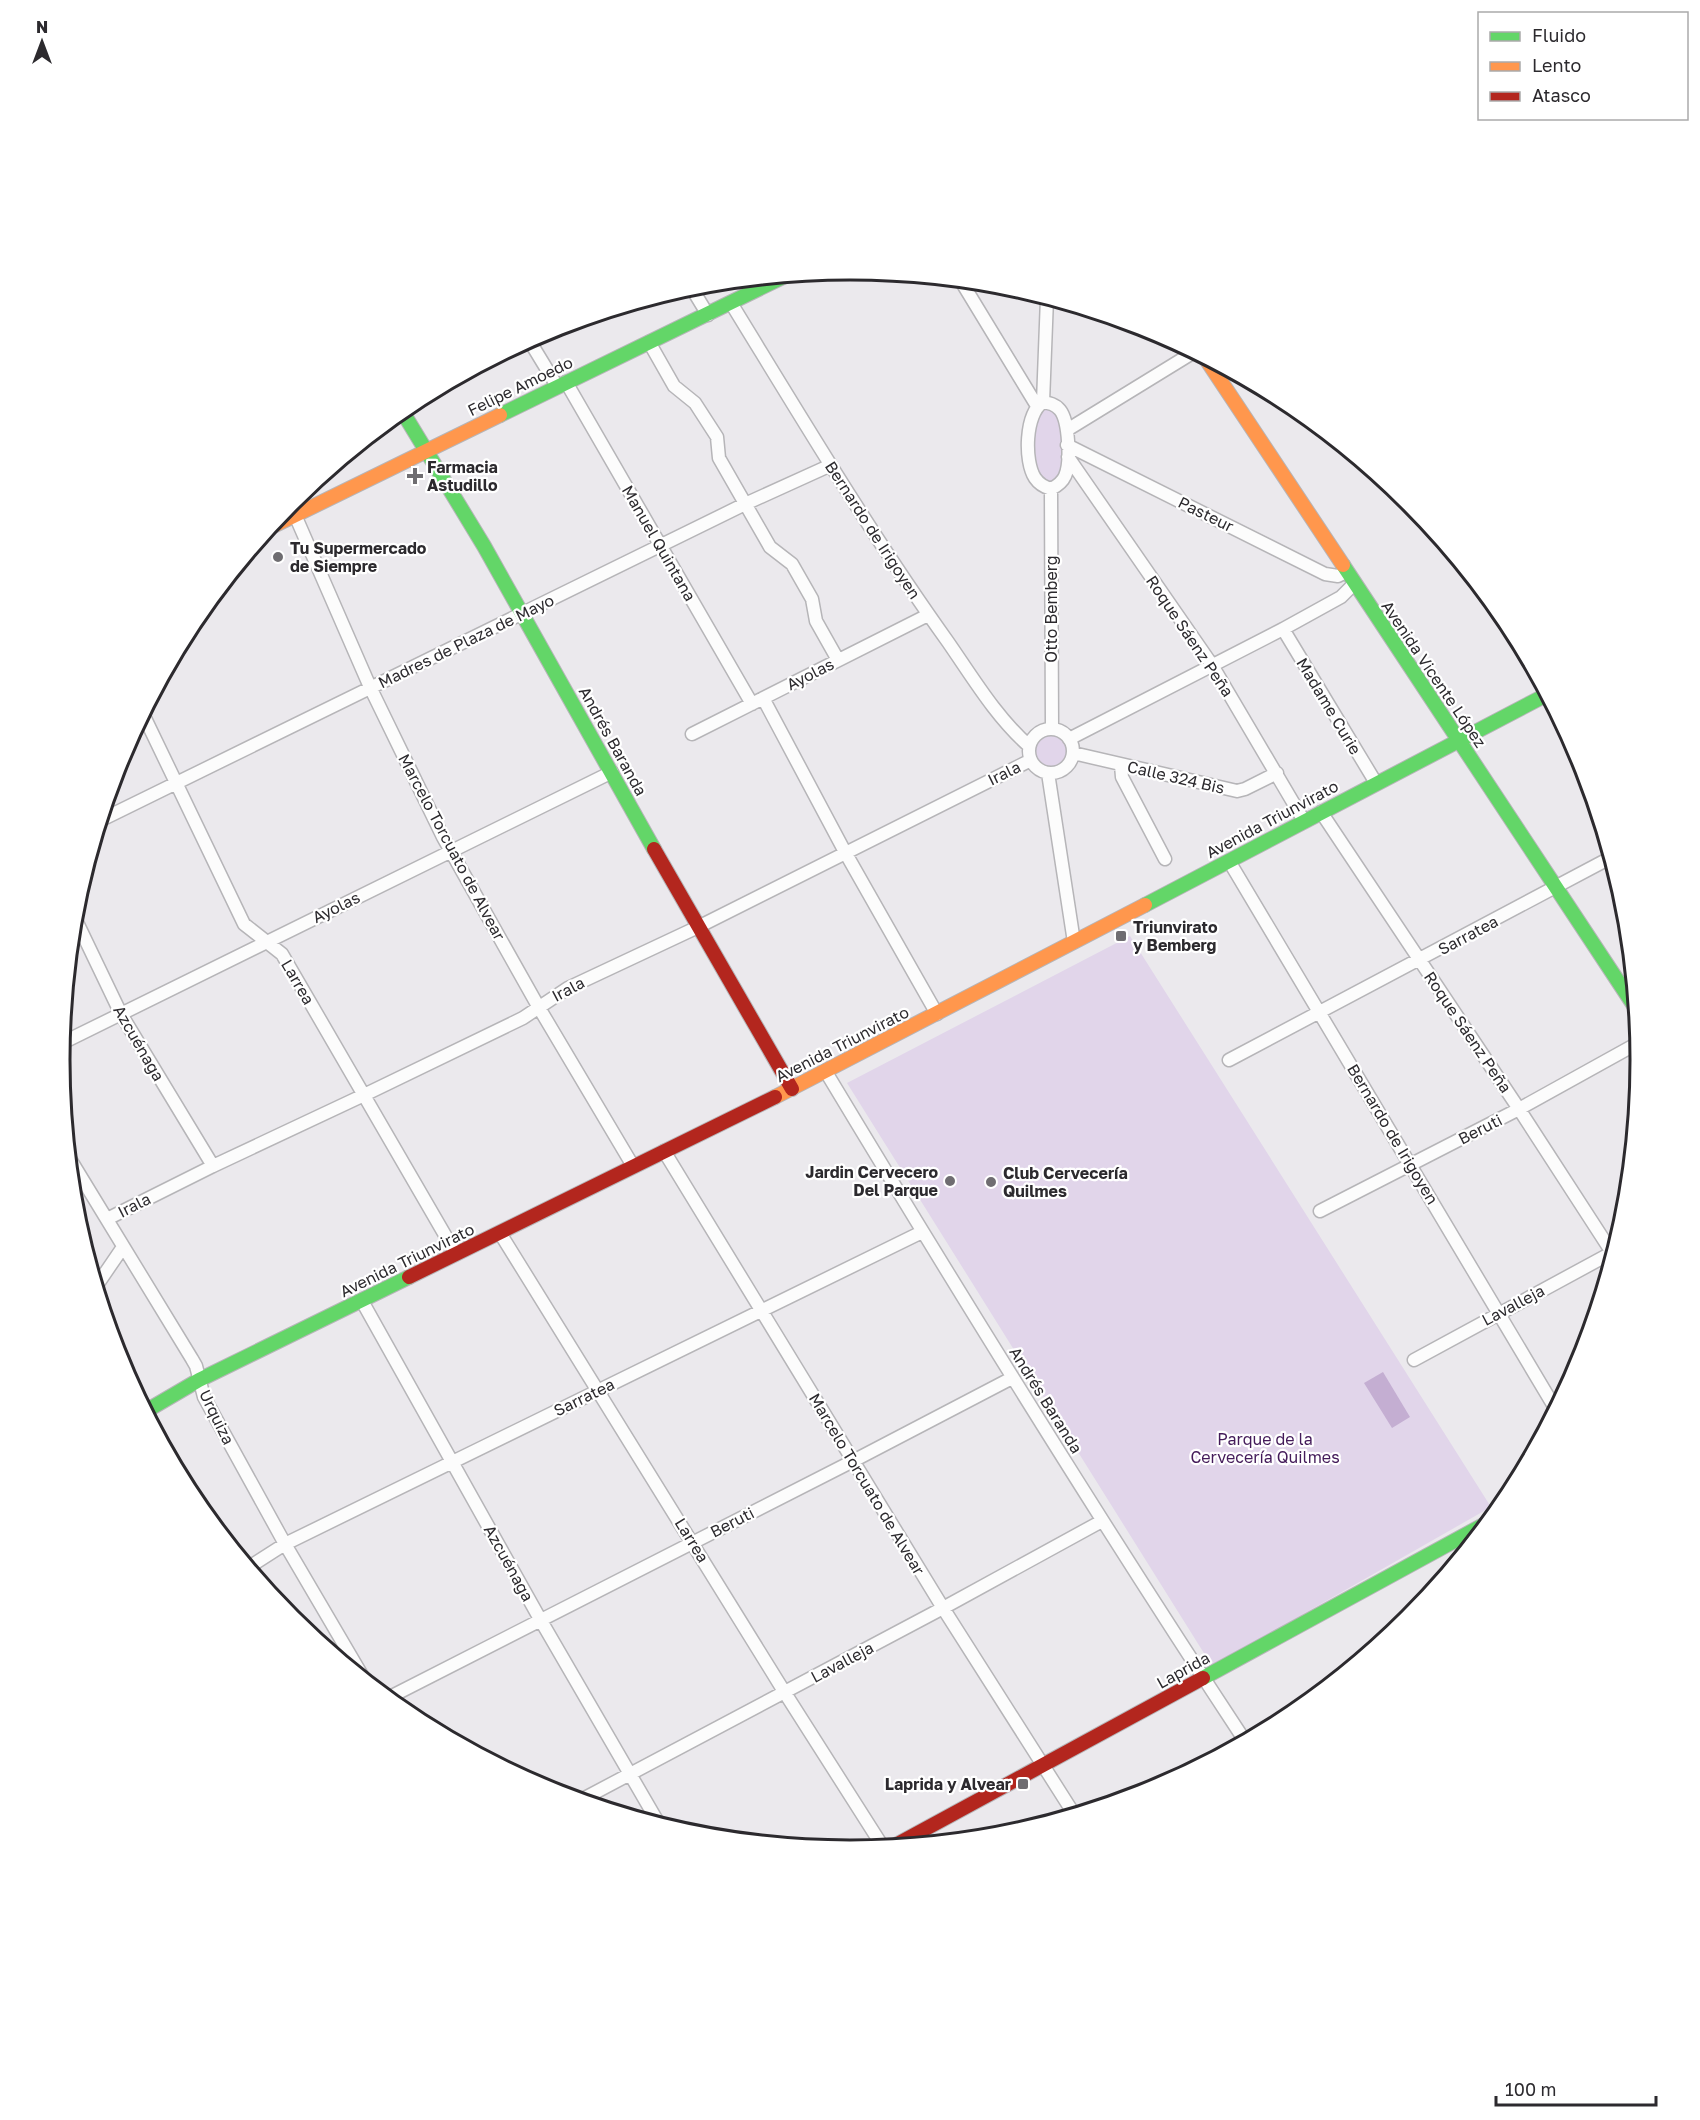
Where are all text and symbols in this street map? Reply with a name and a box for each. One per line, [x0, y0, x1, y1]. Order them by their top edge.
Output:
north arrow [12, 12, 72, 72]
legend [1478, 12, 1688, 120]
text: N [36, 17, 48, 37]
text: Fluido [1532, 24, 1586, 46]
text: Lento [1532, 54, 1581, 76]
text: Atasco [1532, 84, 1591, 106]
street label: Felipe Amoedo [464, 352, 576, 420]
place label: Farmacia Astudillo [427, 457, 498, 495]
street label: Bernardo de Irigoyen [821, 457, 925, 603]
marker: Farmacia Astudillo [408, 469, 422, 483]
street label: Manuel Quintana [618, 481, 700, 605]
street label: Pasteur [1175, 492, 1237, 536]
place label: Tu Supermercado de Siempre [290, 538, 427, 576]
marker: Tu Supermercado de Siempre [271, 550, 285, 564]
street label: Otto Bemberg [1041, 555, 1061, 663]
street label: Roque Sáenz Peña [1142, 571, 1238, 701]
street label: Madres de Plaza de Mayo [375, 590, 557, 692]
street label: Avenida Vicente López [1377, 597, 1491, 751]
street label: Ayolas [783, 654, 837, 694]
street label: Madame Curie [1292, 654, 1366, 758]
street label: Andrés Baranda [575, 683, 651, 799]
street label: Marcelo Torcuato de Alvear [394, 750, 510, 944]
street label: Irala [984, 756, 1024, 790]
street label: Calle 324 Bis [1125, 756, 1227, 798]
street label: Avenida Triunvirato [1202, 776, 1342, 862]
street label: Ayolas [309, 887, 363, 927]
street label: Sarratea [1435, 911, 1501, 959]
place label: Triunvirato y Bemberg [1133, 917, 1218, 955]
marker: Triunvirato y Bemberg [1114, 929, 1128, 943]
street label: Larrea [277, 956, 319, 1008]
street label: Roque Sáenz Peña [1420, 967, 1516, 1097]
street label: Irala [548, 972, 588, 1006]
street label: Azcuénaga [109, 1001, 169, 1085]
street label: Avenida Triunvirato [772, 1002, 912, 1086]
street label: Bernardo de Irigoyen [1343, 1060, 1443, 1208]
street label: Beruti [1455, 1110, 1505, 1148]
place label: Jardin Cervecero Del Parque [805, 1162, 938, 1200]
place label: Club Cervecería Quilmes [1003, 1163, 1128, 1201]
marker: Jardin Cervecero Del Parque [943, 1174, 957, 1188]
marker: Club Cervecería Quilmes [984, 1175, 998, 1189]
street label: Irala [114, 1188, 154, 1222]
street label: Avenida Triunvirato [337, 1219, 477, 1301]
street label: Lavalleja [1478, 1280, 1548, 1330]
street label: Andrés Baranda [1005, 1343, 1087, 1457]
street label: Sarratea [550, 1374, 618, 1420]
street label: Urquiza [195, 1386, 239, 1448]
street label: Marcelo Torcuato de Alvear [805, 1390, 929, 1578]
park label: Parque de la Cervecería Quilmes [1190, 1429, 1340, 1467]
street label: Beruti [707, 1503, 757, 1541]
street label: Larrea [671, 1514, 713, 1566]
street label: Azcuénaga [480, 1521, 538, 1605]
street label: Lavalleja [807, 1637, 877, 1687]
street label: Laprida [1153, 1647, 1213, 1693]
place label: Laprida y Alvear [885, 1774, 1011, 1794]
marker: Laprida y Alvear [1016, 1777, 1030, 1791]
scale bar [1496, 2069, 1656, 2107]
text: 100 m [1505, 2078, 1556, 2100]

